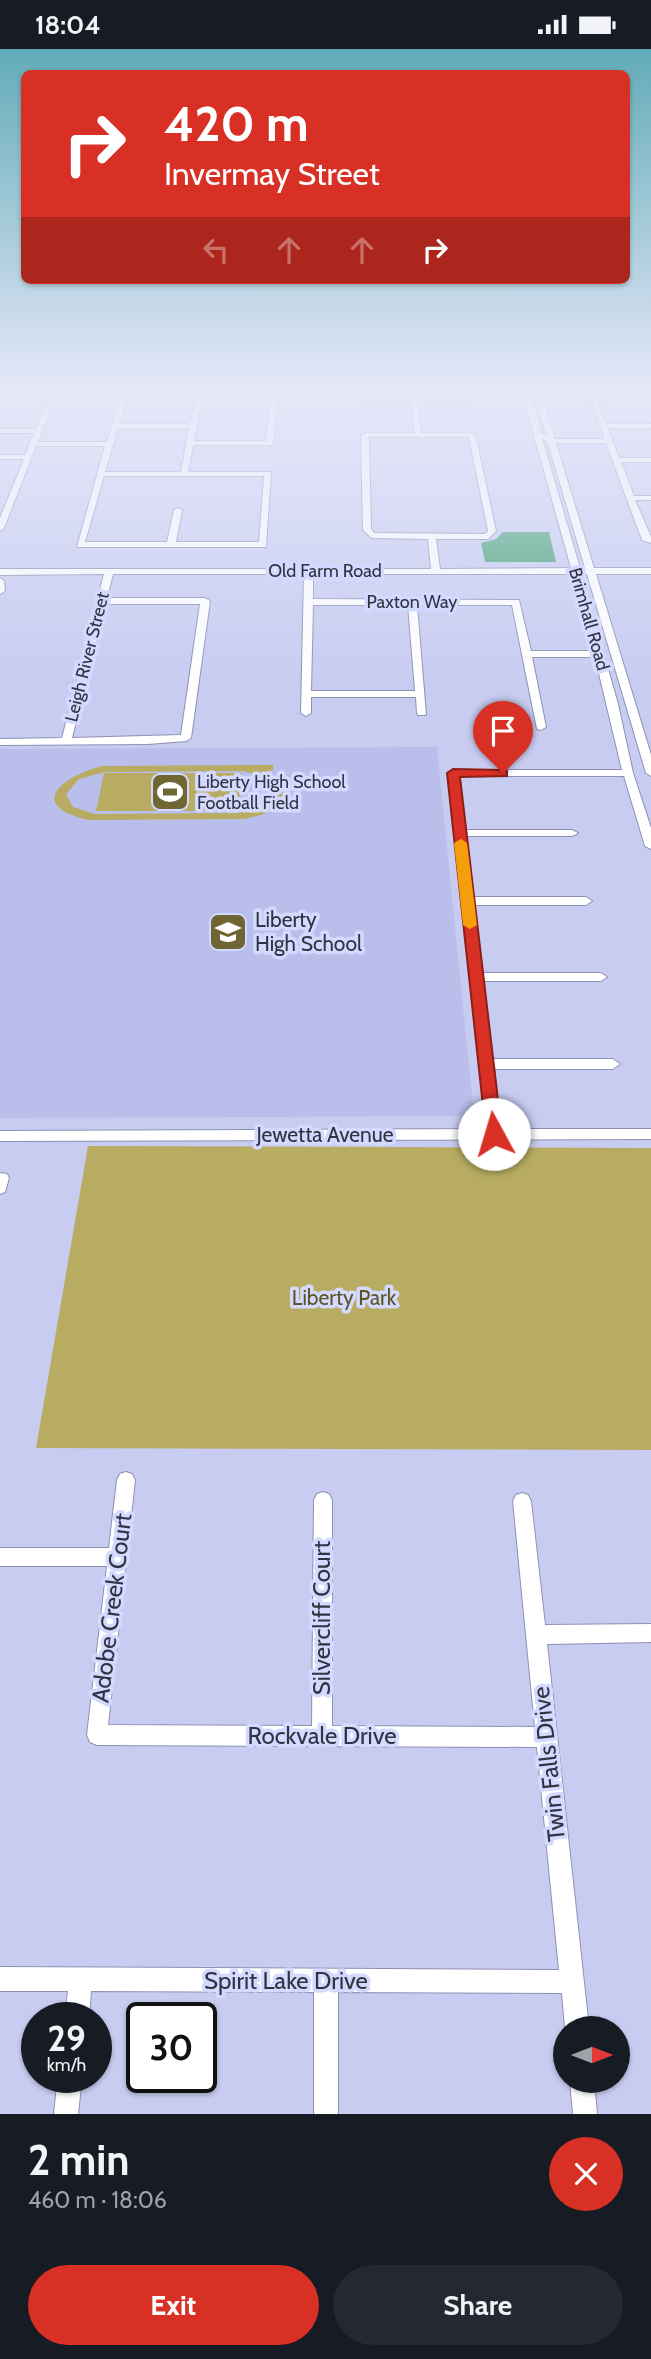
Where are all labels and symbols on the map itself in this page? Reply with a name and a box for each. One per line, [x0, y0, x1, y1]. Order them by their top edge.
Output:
street label: Old Farm Road [268, 560, 382, 582]
street label: Brimhall Road [564, 565, 614, 673]
street label: Leigh River Street [60, 590, 114, 724]
street label: Paxton Way [367, 591, 457, 613]
pin [473, 701, 533, 773]
sports icon: Liberty High School Football Field [149, 771, 191, 813]
place label: Liberty High School Football Field [197, 771, 346, 814]
place label: Liberty High School [255, 907, 362, 956]
school or university icon: Liberty High School [207, 911, 249, 953]
position arrow [457, 1097, 531, 1171]
street label: Jewetta Avenue [255, 1122, 394, 1147]
park label: Liberty Park [292, 1285, 397, 1310]
street label: Adobe Creek Court [85, 1512, 138, 1704]
street label: Silvercliff Court [307, 1541, 336, 1695]
street label: Twin Falls Drive [526, 1685, 571, 1843]
street label: Rockvale Drive [247, 1721, 397, 1750]
street label: Spirit Lake Drive [204, 1966, 368, 1995]
speed limit sign: 30 [126, 2002, 217, 2093]
north arrow [553, 2016, 630, 2093]

